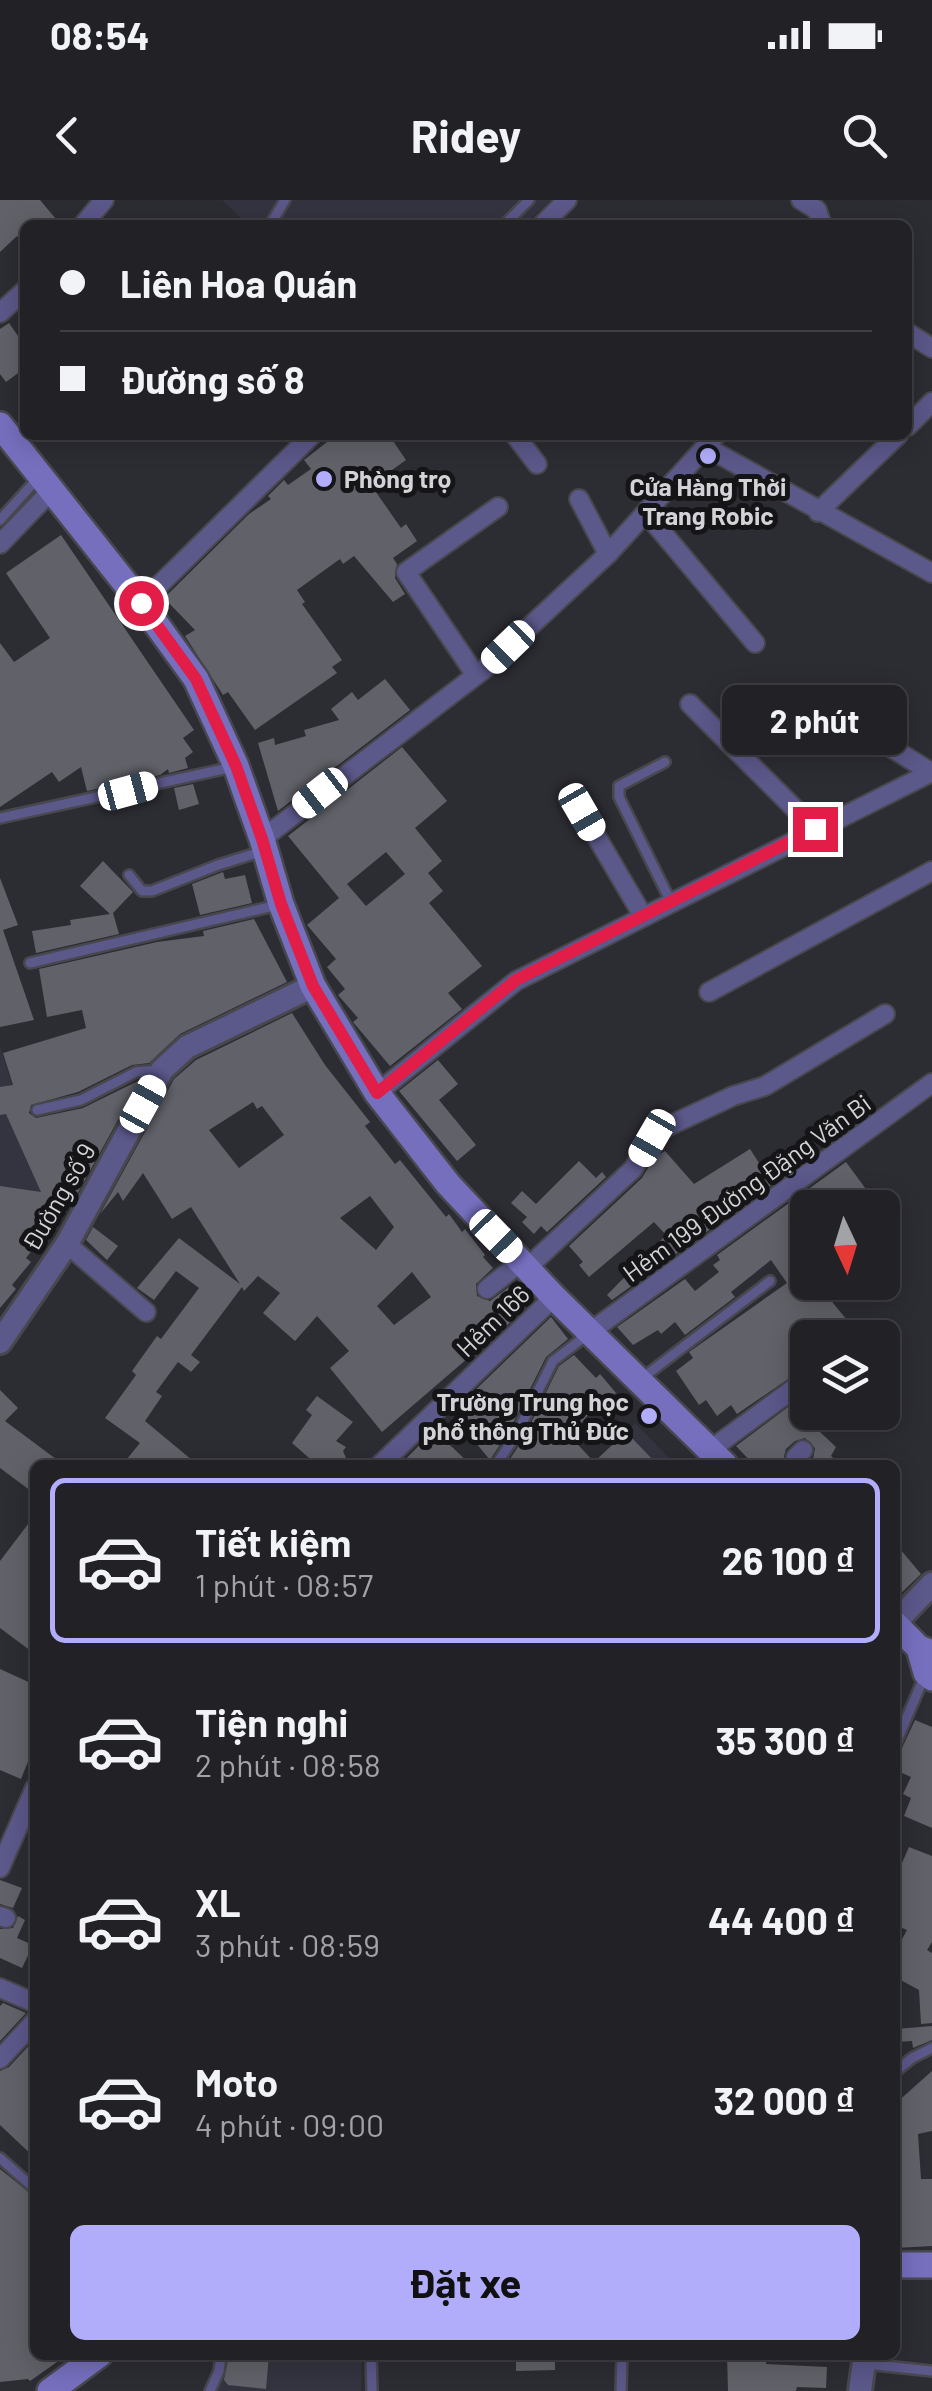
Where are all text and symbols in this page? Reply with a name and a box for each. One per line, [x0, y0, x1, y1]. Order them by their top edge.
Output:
text: 08:54 [50, 12, 150, 58]
icon: back [40, 108, 95, 163]
text: Ridey [411, 108, 521, 162]
icon: search [837, 108, 892, 163]
text: Liên Hoa Quán [120, 260, 357, 306]
text: Đường số 8 [120, 356, 304, 402]
marker: Cửa Hàng Thời Trang Robic [697, 445, 719, 467]
place label: Phòng trọ [344, 463, 451, 493]
marker: Phòng trọ [313, 468, 335, 490]
place label: Cửa Hàng Thời Trang Robic [630, 471, 786, 530]
route start [119, 581, 164, 626]
car [476, 615, 540, 679]
callout: 2 phút [722, 684, 908, 754]
text: 2 phút [770, 701, 859, 739]
car [287, 763, 353, 823]
car [95, 769, 161, 813]
car [554, 779, 610, 845]
route end [793, 807, 838, 852]
car [115, 1070, 171, 1138]
street label: Hẻm 199 Đường Đặng Văn Bi [617, 1087, 876, 1287]
car [624, 1105, 680, 1171]
street label: Đường số 9 [15, 1138, 101, 1255]
north arrow [790, 1190, 900, 1300]
map controls [790, 1190, 900, 1430]
car [464, 1204, 528, 1268]
street label: Hẻm 166 [450, 1278, 535, 1362]
button: layers [790, 1320, 900, 1430]
place label: Trường Trung học phổ thông Thủ Đức [422, 1386, 629, 1445]
marker: Trường Trung học phổ thông Thủ Đức [638, 1405, 660, 1427]
icon: car [75, 1516, 165, 1606]
text: Tiết kiệm [195, 1519, 351, 1565]
text: 26 100 ₫ [722, 1537, 855, 1583]
text: 1 phút · 08:57 [195, 1565, 373, 1603]
icon: car [75, 1696, 165, 1786]
text: Tiện nghi [195, 1699, 348, 1745]
text: 35 300 ₫ [715, 1717, 855, 1763]
text: 2 phút · 08:58 [195, 1745, 381, 1783]
icon: car [75, 1876, 165, 1966]
text: XL [195, 1879, 241, 1925]
text: 44 400 ₫ [708, 1897, 855, 1943]
text: 3 phút · 08:59 [195, 1925, 380, 1963]
icon: car [75, 2056, 165, 2146]
text: Moto [195, 2059, 278, 2105]
text: 32 000 ₫ [714, 2077, 855, 2123]
text: 4 phút · 09:00 [195, 2105, 384, 2143]
button: Đặt xe [70, 2225, 860, 2340]

